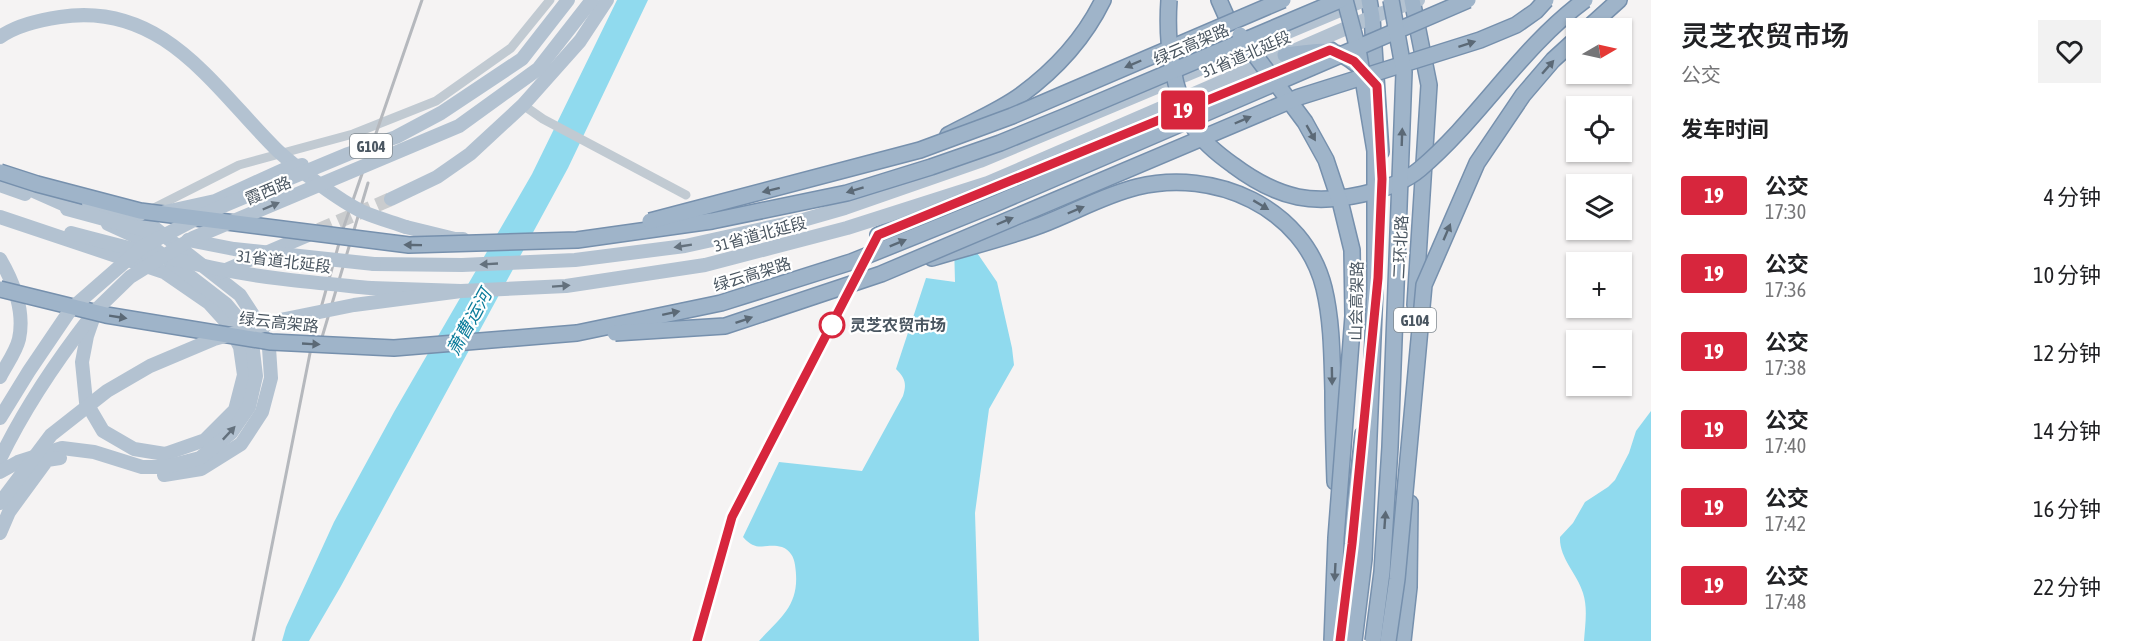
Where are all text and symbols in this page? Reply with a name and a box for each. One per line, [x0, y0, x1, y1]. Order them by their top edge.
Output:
north arrow [1566, 18, 1632, 84]
map controls [1566, 18, 1632, 396]
street label: 绿云高架路 [1151, 20, 1231, 68]
text: 灵芝农贸市场 [1681, 20, 1849, 52]
button: heart [2038, 20, 2101, 83]
street label: 31省道北延段 [1199, 27, 1293, 81]
one-way arrow [1458, 39, 1476, 49]
one-way arrow [1123, 59, 1141, 69]
one-way arrow [1541, 60, 1554, 75]
text: 公交 [1681, 63, 1721, 86]
line badge: 19 [1156, 90, 1210, 130]
button: locate [1566, 96, 1632, 162]
text: 19 [1173, 98, 1193, 122]
one-way arrow [1234, 116, 1251, 125]
text: 发车时间 [1681, 116, 1769, 142]
one-way arrow [1306, 125, 1316, 142]
one-way arrow [1397, 127, 1407, 146]
road number: G104 [350, 134, 392, 158]
street label: 霞西路 [242, 172, 294, 208]
text: 公交 [1765, 173, 1809, 199]
button: layers [1566, 174, 1632, 240]
text: 19 [1704, 183, 1724, 207]
text: 4 分钟 [2044, 184, 2101, 210]
one-way arrow [762, 186, 780, 196]
one-way arrow [846, 186, 864, 195]
one-way arrow [1253, 200, 1269, 211]
text: 17:30 [1765, 200, 1806, 223]
one-way arrow [263, 202, 280, 211]
one-way arrow [1067, 205, 1085, 215]
street label: 31省道北延段 [712, 213, 808, 255]
street label: 二环北路 [1389, 215, 1411, 279]
one-way arrow [996, 216, 1014, 225]
one-way arrow [1442, 223, 1452, 241]
one-way arrow [889, 238, 907, 248]
one-way arrow [404, 240, 423, 250]
one-way arrow [673, 242, 692, 251]
street label: 31省道北延段 [236, 246, 332, 276]
text: 公交 [1765, 251, 1809, 277]
button: + [1566, 252, 1632, 318]
street label: 绿云高架路 [711, 254, 793, 294]
one-way arrow [479, 259, 498, 268]
street label: 山会高架路 [1346, 261, 1366, 341]
text: 19 [1704, 261, 1724, 285]
text: 10 分钟 [2033, 262, 2101, 288]
text: 17:36 [1765, 278, 1806, 301]
one-way arrow [551, 281, 570, 290]
water label: 萧曹运河 [442, 283, 497, 359]
one-way arrow [662, 308, 681, 318]
road number: G104 [1394, 308, 1436, 332]
street label: 绿云高架路 [238, 309, 320, 335]
marker: 灵芝农贸市场 [819, 312, 845, 338]
one-way arrow [109, 313, 128, 322]
one-way arrow [735, 314, 753, 324]
place label: 灵芝农贸市场 [850, 316, 946, 334]
text: 公交 [1765, 329, 1809, 355]
button: − [1566, 330, 1632, 396]
one-way arrow [302, 339, 321, 348]
text: 19 [1704, 339, 1724, 363]
text: 12 分钟 [2033, 340, 2101, 366]
text: 17:38 [1765, 356, 1806, 379]
one-way arrow [1328, 366, 1337, 385]
text: 公交 [1765, 407, 1809, 433]
text: 19 [1704, 417, 1724, 441]
text: 14 分钟 [2033, 418, 2101, 444]
one-way arrow [222, 425, 236, 440]
text: 17:40 [1765, 434, 1806, 457]
text: 公交 [1765, 485, 1809, 511]
text: 19 [1704, 495, 1724, 519]
text: 16 分钟 [2033, 496, 2101, 522]
one-way arrow [1381, 511, 1390, 530]
text: 17:42 [1765, 512, 1806, 535]
one-way arrow [1330, 562, 1339, 581]
text: 公交 [1765, 563, 1809, 589]
text: 19 [1704, 573, 1724, 597]
text: 22 分钟 [2033, 574, 2101, 600]
text: 17:48 [1765, 590, 1806, 613]

